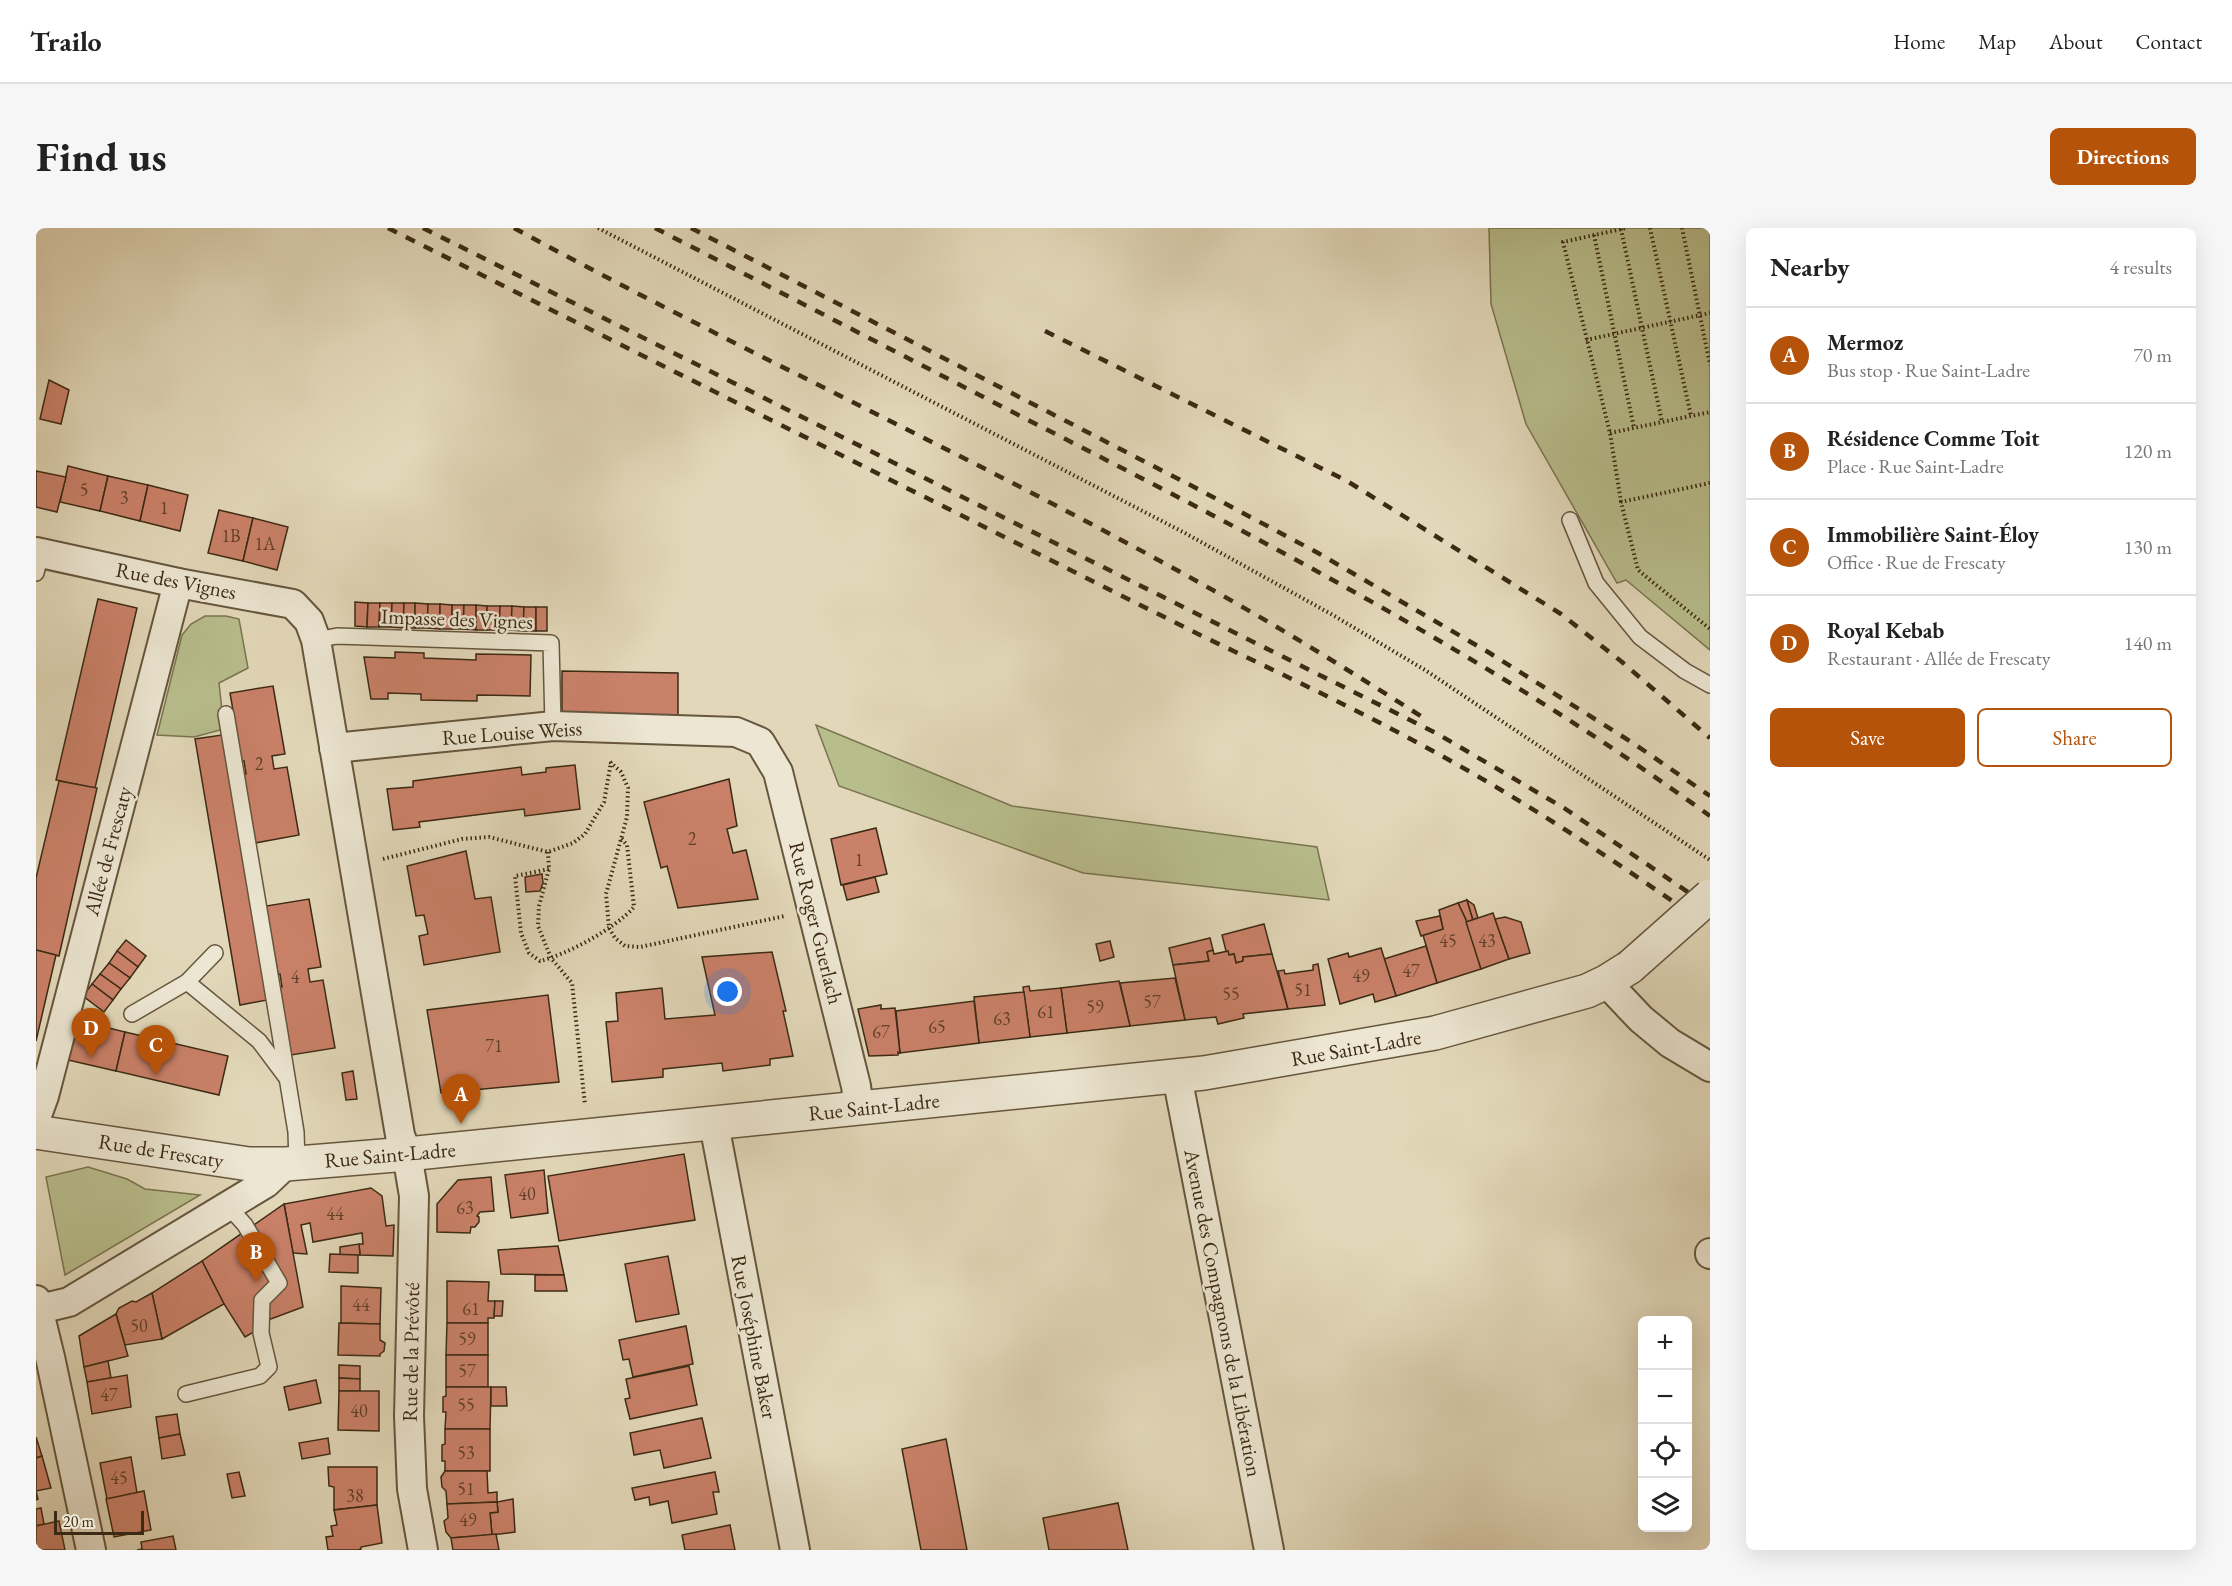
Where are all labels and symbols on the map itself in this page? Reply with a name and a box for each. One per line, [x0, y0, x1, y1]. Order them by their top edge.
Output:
house number: 5 [80, 478, 88, 501]
house number: 3 [120, 486, 128, 509]
house number: 1 [160, 496, 168, 519]
house number: 1B [221, 524, 241, 547]
house number: 1A [254, 532, 276, 555]
street label: Rue des Vignes [114, 556, 239, 605]
street label: Impasse des Vignes [381, 602, 534, 635]
street label: Rue Louise Weiss [441, 714, 583, 751]
house number: 2 [255, 752, 264, 775]
street label: Allée de Frescaty [77, 782, 138, 920]
house number: 2 [688, 827, 697, 850]
street label: Rue Roger Guerlach [783, 839, 850, 1007]
house number: 1 [855, 848, 863, 871]
house number: 45 [1439, 929, 1457, 952]
house number: 43 [1478, 929, 1496, 952]
house number: 47 [1402, 959, 1420, 982]
house number: 49 [1352, 964, 1370, 987]
house number: 4 [291, 965, 300, 988]
your location [713, 977, 742, 1006]
house number: 51 [1294, 978, 1312, 1001]
house number: 55 [1222, 982, 1240, 1005]
house number: 57 [1143, 990, 1161, 1013]
house number: 59 [1086, 995, 1104, 1018]
house number: 61 [1037, 1000, 1055, 1023]
house number: 63 [993, 1007, 1011, 1030]
pin: D [72, 1008, 110, 1058]
house number: 65 [928, 1015, 946, 1038]
house number: 67 [872, 1020, 890, 1043]
street label: Rue Saint-Ladre [1289, 1023, 1423, 1072]
pin: C [136, 1026, 176, 1075]
house number: 71 [485, 1034, 503, 1057]
pin: A [442, 1074, 480, 1124]
street label: Rue Saint-Ladre [807, 1086, 941, 1127]
street label: Rue de Frescaty [96, 1127, 226, 1174]
street label: Rue Saint-Ladre [323, 1135, 457, 1174]
street label: Avenue des Compagnons de la Libération [1178, 1146, 1269, 1479]
house number: 40 [518, 1182, 536, 1205]
house number: 63 [456, 1196, 474, 1219]
house number: 44 [326, 1202, 344, 1225]
pin: B [236, 1232, 276, 1282]
street label: Rue Joséphine Baker [725, 1253, 784, 1421]
street label: Rue de la Prévôté [396, 1282, 425, 1422]
house number: 44 [352, 1293, 370, 1316]
house number: 61 [462, 1297, 480, 1320]
house number: 50 [130, 1314, 148, 1337]
house number: 59 [458, 1327, 476, 1350]
house number: 57 [458, 1359, 476, 1382]
house number: 47 [100, 1383, 118, 1406]
house number: 55 [457, 1393, 475, 1416]
house number: 40 [350, 1399, 368, 1422]
house number: 53 [457, 1441, 475, 1464]
house number: 45 [110, 1466, 128, 1489]
house number: 51 [457, 1477, 475, 1500]
house number: 38 [346, 1484, 364, 1507]
scale bar [54, 1508, 144, 1536]
house number: 49 [459, 1508, 477, 1531]

